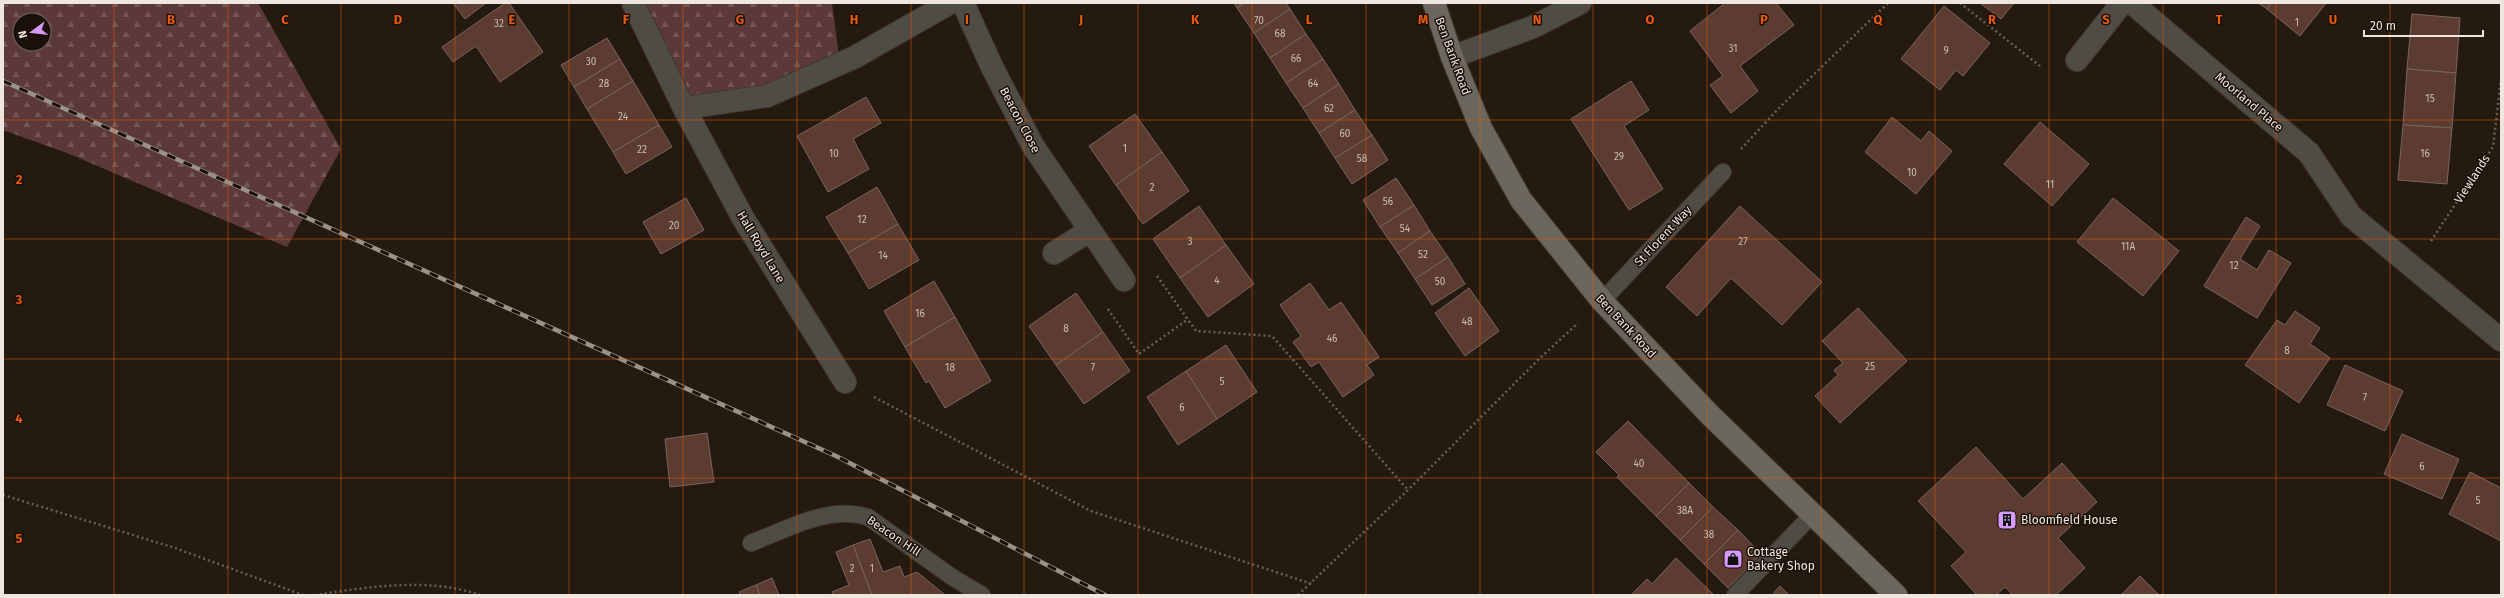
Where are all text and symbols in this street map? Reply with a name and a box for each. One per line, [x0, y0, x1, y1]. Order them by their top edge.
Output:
north arrow [12, 12, 52, 52]
text: B [167, 12, 175, 27]
text: C [281, 12, 289, 27]
text: D [394, 12, 403, 27]
text: E [509, 12, 516, 27]
text: F [623, 12, 630, 27]
text: G [736, 12, 744, 27]
text: H [850, 12, 858, 27]
text: I [965, 12, 969, 27]
text: J [1078, 12, 1083, 27]
text: K [1191, 12, 1200, 27]
text: L [1306, 12, 1313, 27]
text: M [1418, 12, 1428, 27]
text: N [1533, 12, 1541, 27]
text: O [1646, 12, 1655, 27]
text: P [1760, 12, 1768, 27]
text: Q [1874, 12, 1884, 27]
text: R [1988, 12, 1997, 27]
text: S [2102, 12, 2110, 27]
text: T [2215, 12, 2223, 27]
text: U [2329, 12, 2337, 27]
scale bar [2364, 12, 2483, 38]
house number: 70 [1254, 15, 1264, 27]
street label: Ben Bank Road [1432, 15, 1474, 97]
house number: 1 [2295, 17, 2299, 29]
house number: 32 [494, 18, 504, 30]
text: 20 m [2370, 19, 2396, 33]
house number: 68 [1275, 28, 1286, 40]
text: N [16, 29, 30, 40]
house number: 31 [1728, 43, 1738, 55]
house number: 9 [1943, 45, 1949, 57]
house number: 66 [1291, 53, 1301, 65]
house number: 30 [586, 56, 597, 68]
street label: Moorland Place [2212, 70, 2286, 134]
house number: 28 [599, 78, 610, 90]
house number: 64 [1308, 78, 1319, 90]
street label: Beacon Close [997, 85, 1043, 155]
house number: 15 [2425, 93, 2435, 105]
house number: 62 [1324, 103, 1334, 115]
house number: 24 [618, 111, 629, 123]
house number: 60 [1340, 128, 1351, 140]
house number: 1 [1123, 143, 1127, 155]
house number: 22 [637, 144, 647, 156]
house number: 10 [829, 148, 839, 160]
house number: 16 [2420, 148, 2430, 160]
house number: 29 [1614, 151, 1624, 163]
street label: Viewlands [2451, 152, 2493, 206]
house number: 58 [1357, 153, 1368, 165]
house number: 10 [1907, 167, 1917, 179]
text: 2 [16, 172, 23, 187]
house number: 11 [2046, 179, 2054, 191]
house number: 2 [1150, 182, 1155, 194]
house number: 56 [1383, 196, 1393, 208]
street label: St Florent Way [1631, 203, 1695, 269]
street label: Hall Royd Lane [734, 209, 788, 285]
house number: 12 [857, 214, 867, 226]
house number: 20 [669, 220, 680, 232]
house number: 54 [1400, 223, 1411, 235]
house number: 3 [1188, 236, 1193, 248]
house number: 27 [1738, 236, 1748, 248]
house number: 11A [2121, 241, 2135, 253]
house number: 52 [1418, 249, 1428, 261]
house number: 14 [878, 250, 889, 262]
house number: 12 [2229, 260, 2239, 272]
house number: 4 [1214, 275, 1220, 287]
house number: 50 [1435, 276, 1446, 288]
street label: Ben Bank Road [1593, 291, 1659, 361]
text: 3 [15, 292, 23, 307]
house number: 16 [915, 308, 925, 320]
house number: 48 [1462, 316, 1473, 328]
house number: 8 [1063, 323, 1069, 335]
house number: 46 [1327, 333, 1337, 345]
house number: 8 [2284, 345, 2290, 357]
house number: 25 [1865, 361, 1875, 373]
house number: 18 [945, 362, 955, 374]
house number: 7 [1091, 362, 1096, 374]
house number: 5 [1219, 376, 1225, 388]
house number: 7 [2363, 392, 2368, 404]
house number: 6 [1179, 402, 1185, 414]
text: 4 [15, 411, 23, 426]
house number: 40 [1634, 458, 1645, 470]
house number: 6 [2419, 461, 2425, 473]
house number: 5 [2475, 495, 2481, 507]
house number: 38A [1677, 505, 1693, 517]
building icon: Bloomfield House [1996, 509, 2018, 531]
street label: Beacon Hill [865, 513, 924, 559]
place label: Bloomfield House [2021, 513, 2118, 527]
house number: 38 [1704, 529, 1715, 541]
text: 5 [16, 531, 23, 546]
place label: Cottage Bakery Shop [1747, 545, 1815, 573]
shop icon: Cottage Bakery Shop [1722, 548, 1744, 570]
house number: 2 [850, 563, 855, 575]
house number: 1 [870, 563, 874, 575]

